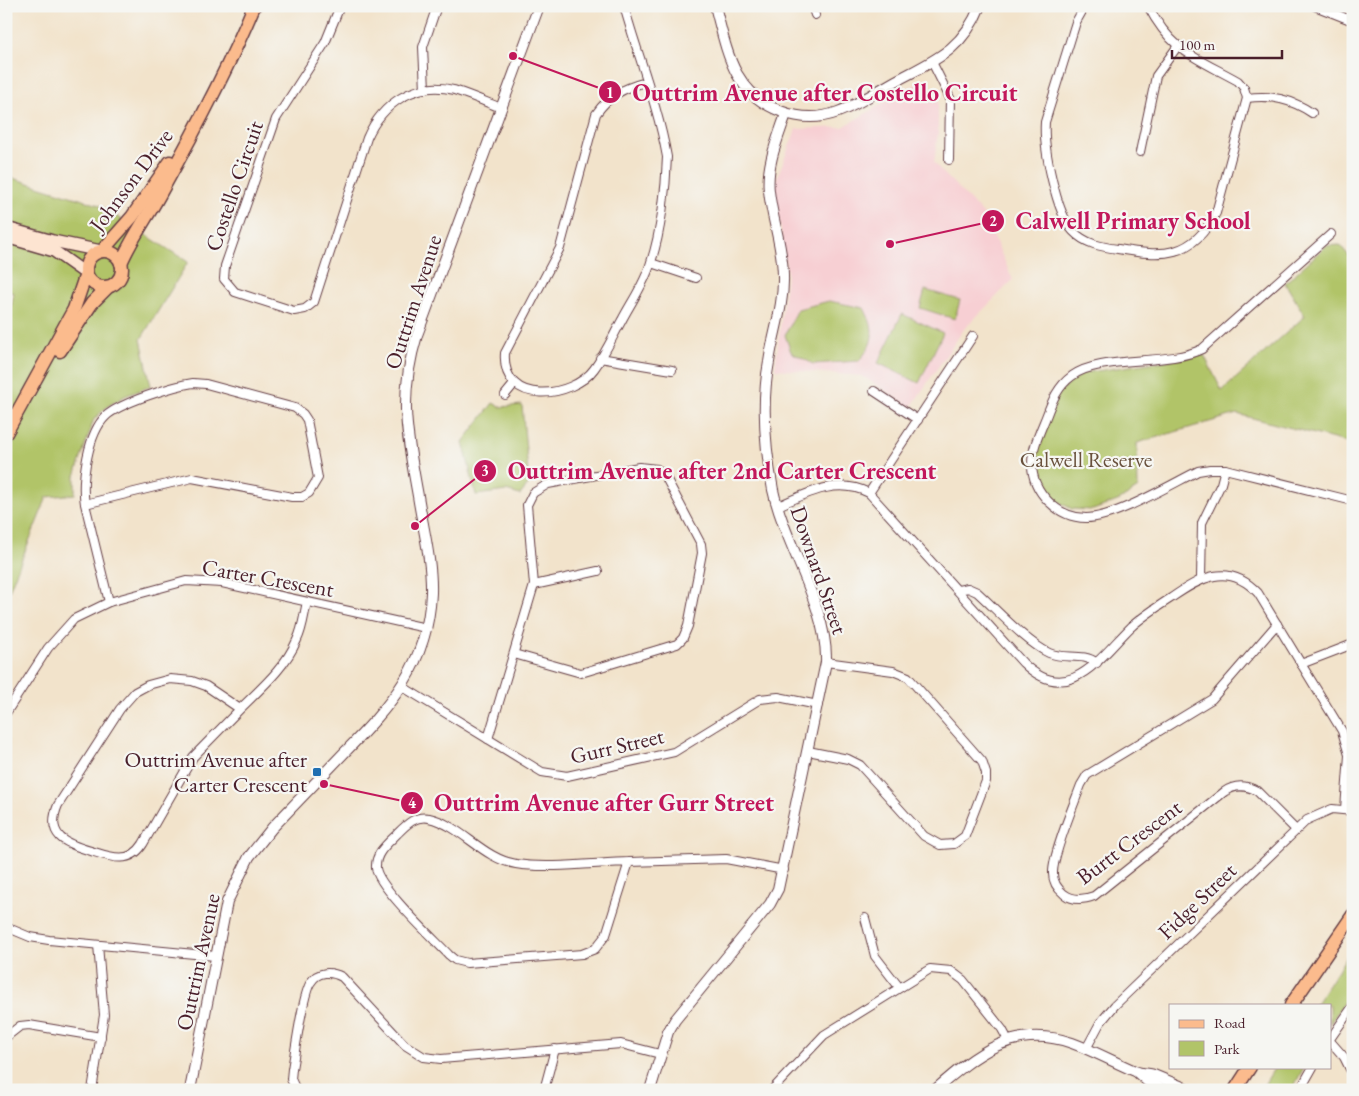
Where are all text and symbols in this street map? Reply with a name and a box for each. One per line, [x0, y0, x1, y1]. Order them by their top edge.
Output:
scale bar [1172, 28, 1282, 60]
text: 100 m [1179, 35, 1216, 54]
callout: Outtrim Avenue after Costello Circuit [597, 73, 1027, 112]
text: Outtrim Avenue after Costello Circuit [632, 77, 1018, 108]
text: 1 [606, 83, 614, 102]
street label: Costello Circuit [198, 117, 270, 255]
street label: Johnson Drive [82, 122, 180, 239]
callout: Calwell Primary School [980, 201, 1260, 240]
text: Calwell Primary School [1015, 205, 1251, 237]
text: 2 [989, 211, 997, 230]
street label: Outtrim Avenue [378, 231, 448, 373]
park label: Calwell Reserve [1020, 445, 1153, 474]
callout: Outtrim Avenue after 2nd Carter Crescent [472, 451, 946, 490]
text: Outtrim Avenue after 2nd Carter Crescent [508, 455, 936, 486]
text: 3 [481, 461, 489, 480]
street label: Downard Street [784, 502, 855, 638]
street label: Carter Crescent [200, 552, 336, 604]
street label: Gurr Street [567, 721, 667, 771]
place label: Outtrim Avenue after Carter Crescent [124, 745, 308, 799]
marker: Outtrim Avenue after Carter Crescent [311, 766, 323, 778]
callout: Outtrim Avenue after Gurr Street [399, 783, 784, 822]
text: Outtrim Avenue after Gurr Street [434, 787, 774, 818]
text: 4 [408, 793, 417, 812]
street label: Burtt Crescent [1071, 793, 1187, 891]
street label: Fidge Street [1151, 856, 1243, 946]
street label: Outtrim Avenue [169, 890, 227, 1033]
legend [1169, 1004, 1332, 1068]
text: Road [1214, 1013, 1246, 1032]
text: Park [1214, 1039, 1241, 1058]

